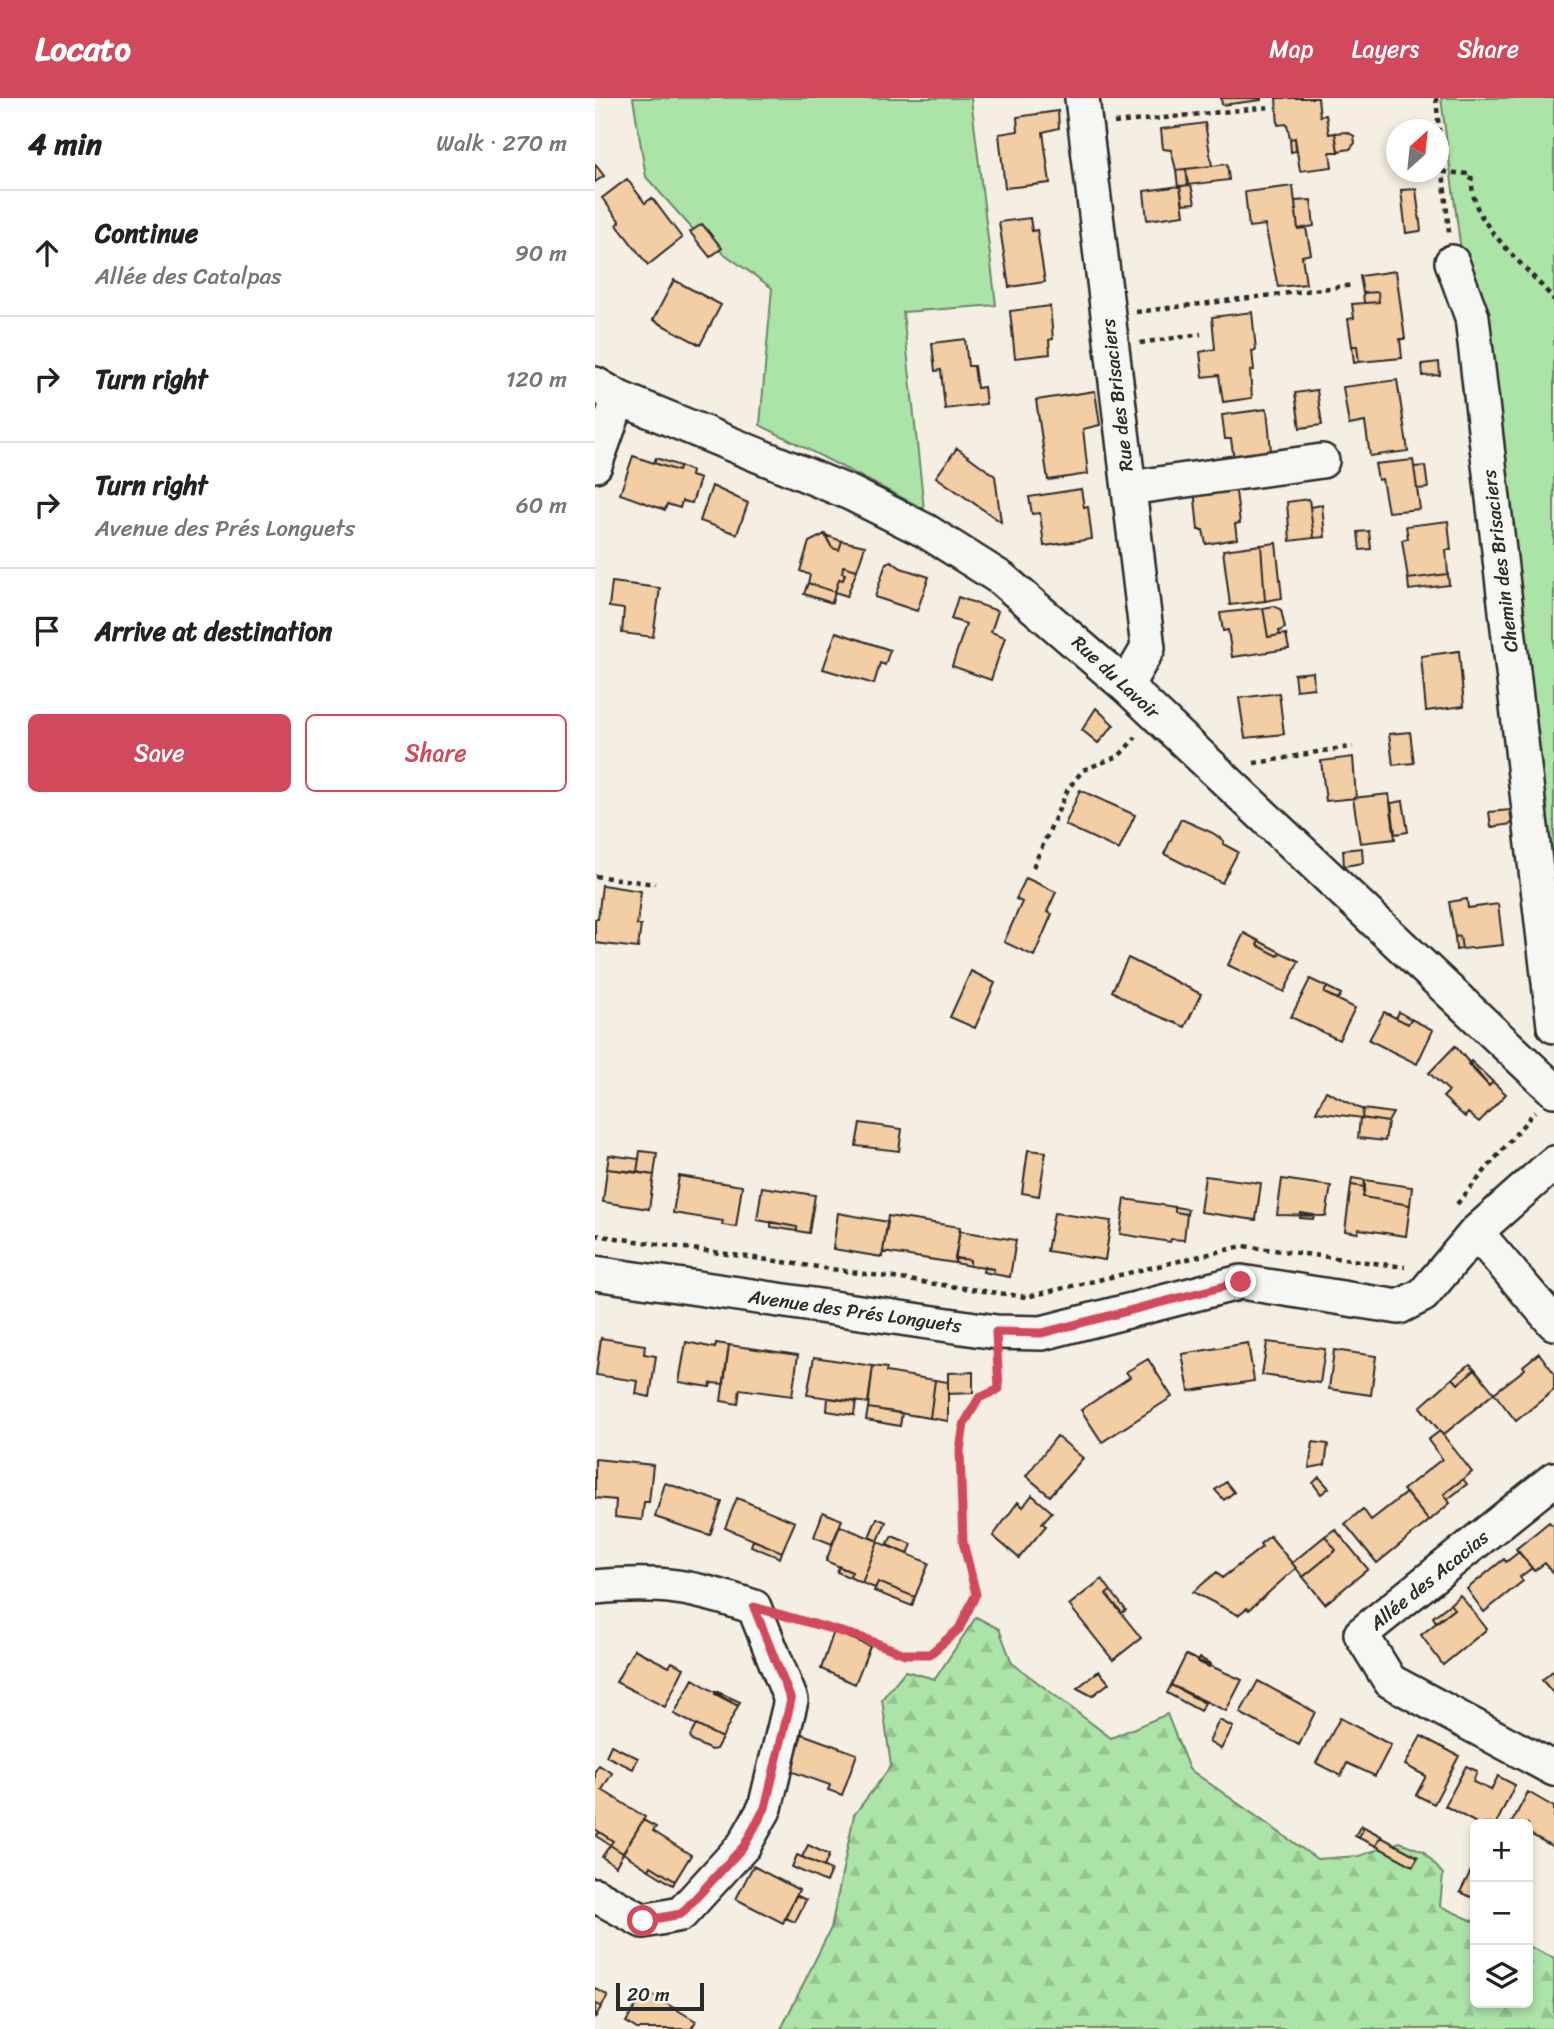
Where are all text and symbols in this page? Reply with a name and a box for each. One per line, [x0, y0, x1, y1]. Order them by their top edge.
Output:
text: Locato [35, 20, 131, 78]
text: Map [1269, 28, 1314, 70]
text: Layers [1352, 28, 1419, 70]
text: Share [1457, 28, 1519, 70]
text: 4 min [28, 117, 102, 171]
north arrow [1386, 119, 1449, 182]
text: Walk · 270 m [436, 123, 567, 164]
text: Continue [95, 210, 198, 256]
text: 90 m [515, 233, 567, 274]
icon: ahead [28, 234, 66, 272]
text: Allée des Catalpas [95, 256, 282, 297]
street label: Rue des Brisaciers [1091, 317, 1143, 473]
text: Turn right [95, 356, 208, 402]
text: 120 m [506, 359, 567, 400]
icon: right [28, 360, 66, 398]
text: Turn right [95, 462, 208, 508]
street label: Chemin des Brisaciers [1472, 468, 1528, 654]
text: 60 m [516, 485, 567, 526]
icon: right [28, 486, 66, 524]
text: Avenue des Prés Longuets [95, 508, 355, 549]
text: Arrive at destination [95, 608, 332, 654]
icon: arrive [28, 612, 66, 650]
street label: Rue du Lavoir [1064, 627, 1169, 728]
button: Save [28, 714, 291, 792]
button: Share [305, 714, 567, 792]
route end [1225, 1266, 1256, 1297]
street label: Avenue des Prés Longuets [745, 1280, 964, 1342]
street label: Allée des Acacias [1361, 1521, 1496, 1639]
map controls [1470, 1819, 1533, 2008]
button: + [1470, 1819, 1533, 1882]
button: − [1470, 1882, 1533, 1945]
route start [627, 1905, 658, 1936]
button: layers [1470, 1945, 1533, 2008]
text: 20 m [627, 1978, 670, 2011]
scale bar [616, 1980, 703, 2012]

